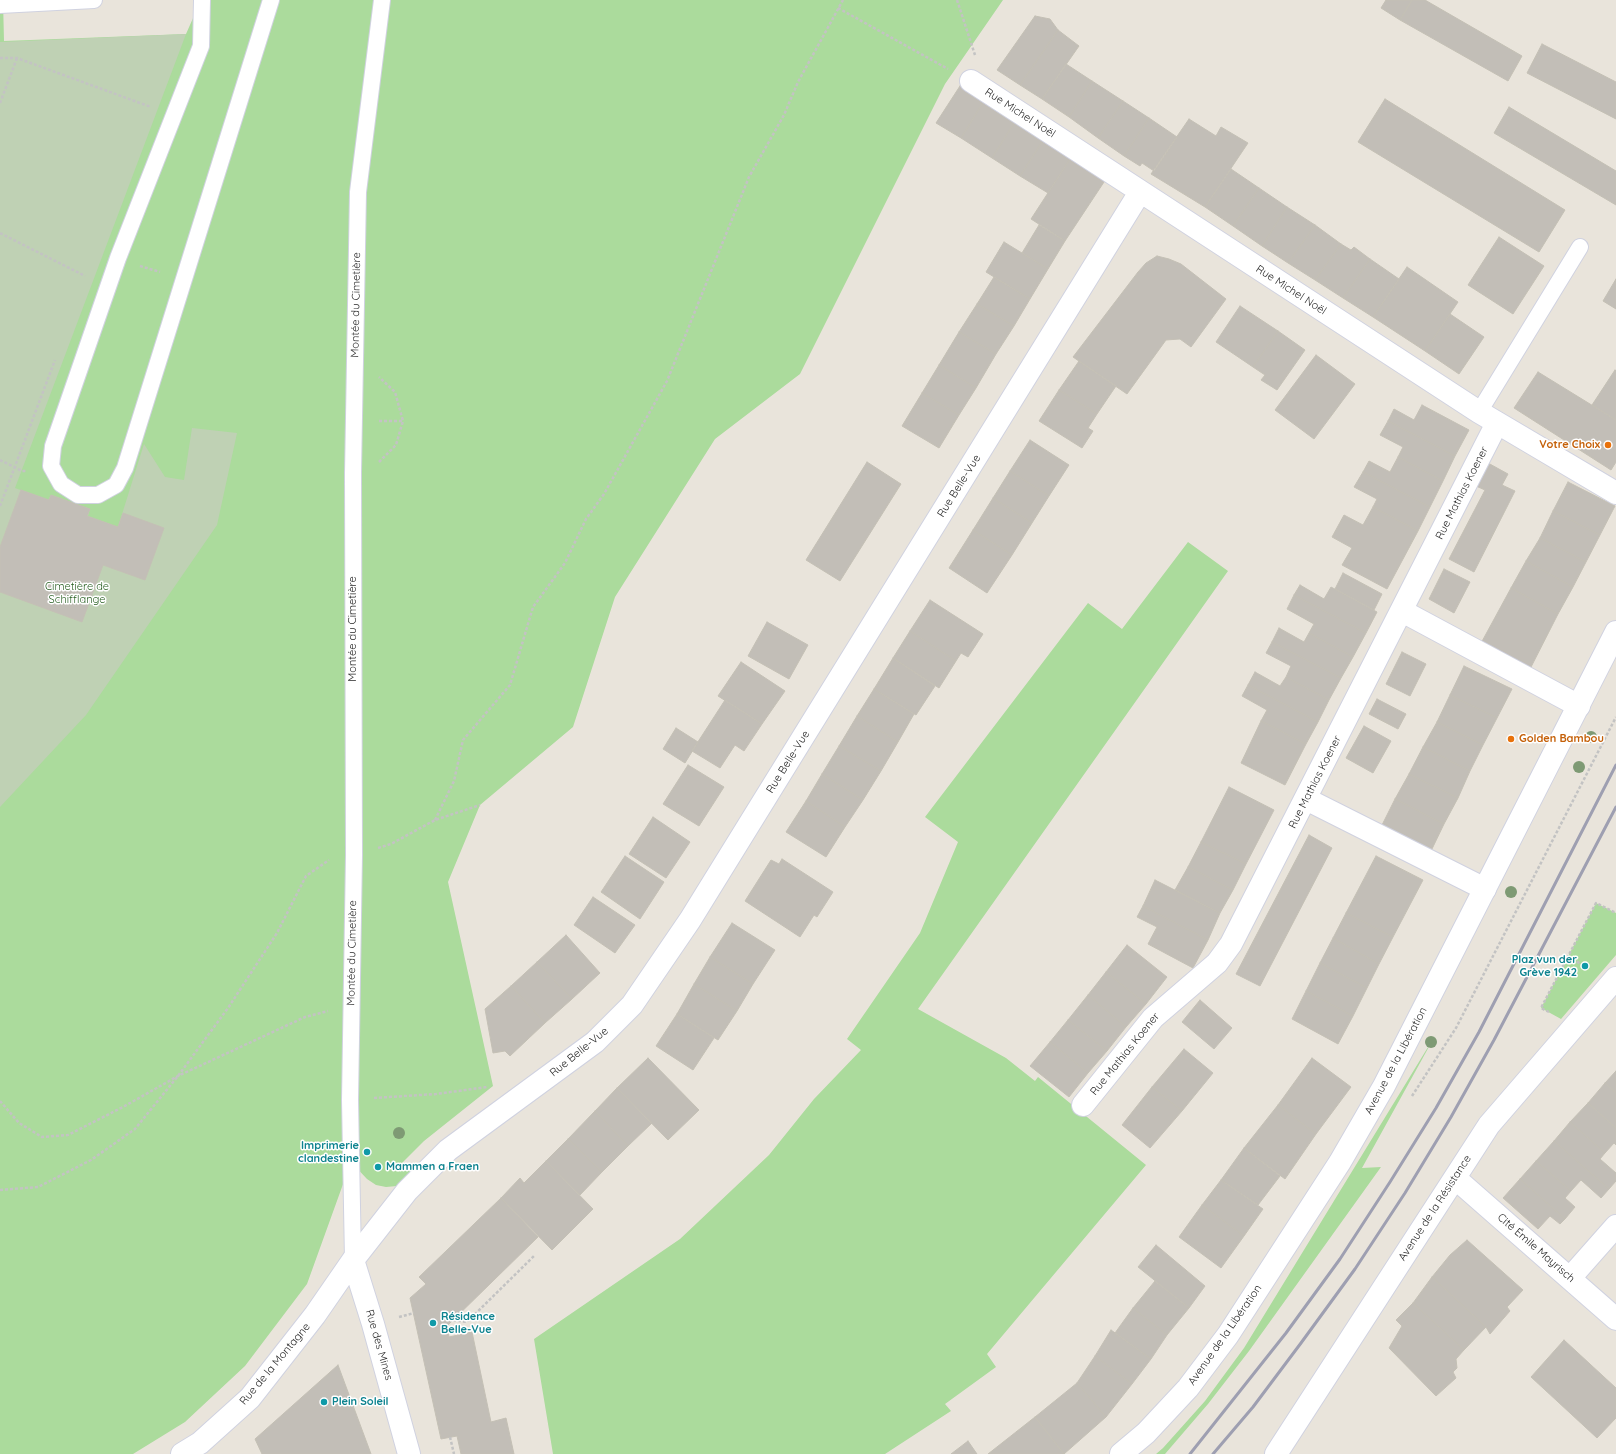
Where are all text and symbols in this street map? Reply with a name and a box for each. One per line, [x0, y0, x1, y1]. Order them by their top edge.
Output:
street label: Rue Michel Noël [982, 85, 1058, 141]
street label: Montée du Cimetière [348, 252, 364, 358]
street label: Rue Michel Noël [1253, 262, 1329, 318]
place label: Votre Choix [1539, 438, 1600, 452]
marker: Votre Choix [1603, 440, 1613, 450]
street label: Rue Mathias Koener [1433, 444, 1491, 542]
street label: Rue Belle-Vue [935, 452, 983, 520]
street label: Montée du Cimetière [346, 576, 360, 682]
park label: Cimetière de Schifflange [45, 580, 109, 606]
street label: Rue Belle-Vue [764, 728, 812, 796]
place label: Golden Bambou [1519, 732, 1604, 746]
street label: Rue Mathias Koener [1286, 733, 1344, 831]
marker: Golden Bambou [1506, 734, 1516, 744]
street label: Montée du Cimetière [344, 900, 360, 1006]
place label: Plaz vun der Grève 1942 [1512, 953, 1577, 979]
marker: Plaz vun der Grève 1942 [1580, 961, 1590, 971]
street label: Avenue de la Libération [1362, 1005, 1430, 1117]
street label: Rue Mathias Koener [1088, 1010, 1162, 1098]
street label: Rue Belle-Vue [547, 1024, 611, 1080]
place label: Imprimerie clandestine [298, 1139, 359, 1165]
marker: Imprimerie clandestine [362, 1147, 372, 1157]
street label: Avenue de la Résistance [1396, 1153, 1474, 1263]
place label: Mammen a Fraen [386, 1160, 479, 1174]
marker: Mammen a Fraen [373, 1162, 383, 1172]
street label: Cité Émile Mayrisch [1495, 1211, 1577, 1285]
street label: Avenue de la Libération [1185, 1282, 1265, 1388]
street label: Rue des Mines [363, 1308, 395, 1382]
place label: Résidence Belle-Vue [441, 1310, 495, 1336]
marker: Résidence Belle-Vue [428, 1318, 438, 1328]
street label: Rue de la Montagne [237, 1320, 313, 1408]
place label: Plein Soleil [332, 1395, 389, 1409]
marker: Plein Soleil [319, 1397, 329, 1407]

